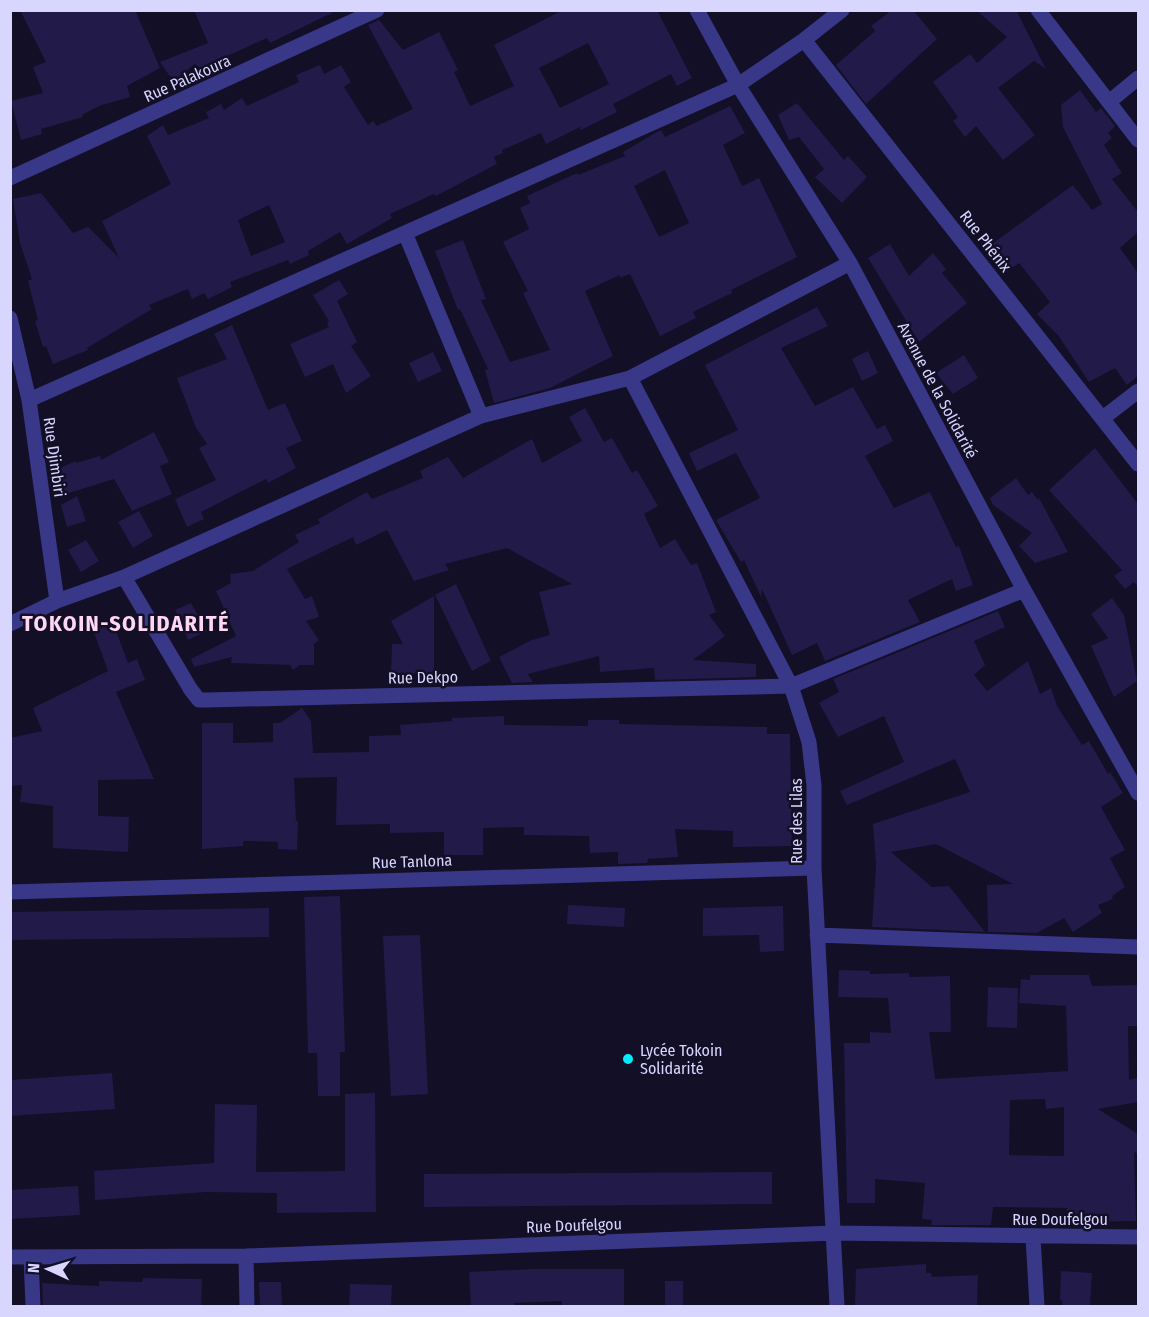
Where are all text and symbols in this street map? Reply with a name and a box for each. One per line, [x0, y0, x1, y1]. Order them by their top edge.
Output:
street label: Rue Palakoura [141, 51, 234, 106]
street label: Rue Phénix [956, 207, 1015, 276]
street label: Avenue de la Solidarité [894, 319, 982, 462]
street label: Rue Djimbiri [39, 416, 70, 498]
district label: TOKOIN-SOLIDARITÉ [22, 610, 230, 637]
street label: Rue Dekpo [388, 667, 458, 688]
street label: Rue des Lilas [787, 778, 806, 864]
street label: Rue Tanlona [371, 851, 453, 872]
place label: Lycée Tokoin Solidarité [640, 1041, 722, 1078]
marker: Lycée Tokoin Solidarité [621, 1052, 635, 1066]
street label: Rue Doufelgou [1012, 1210, 1108, 1229]
street label: Rue Doufelgou [526, 1214, 622, 1237]
north arrow [18, 1239, 78, 1299]
text: N [24, 1263, 43, 1273]

